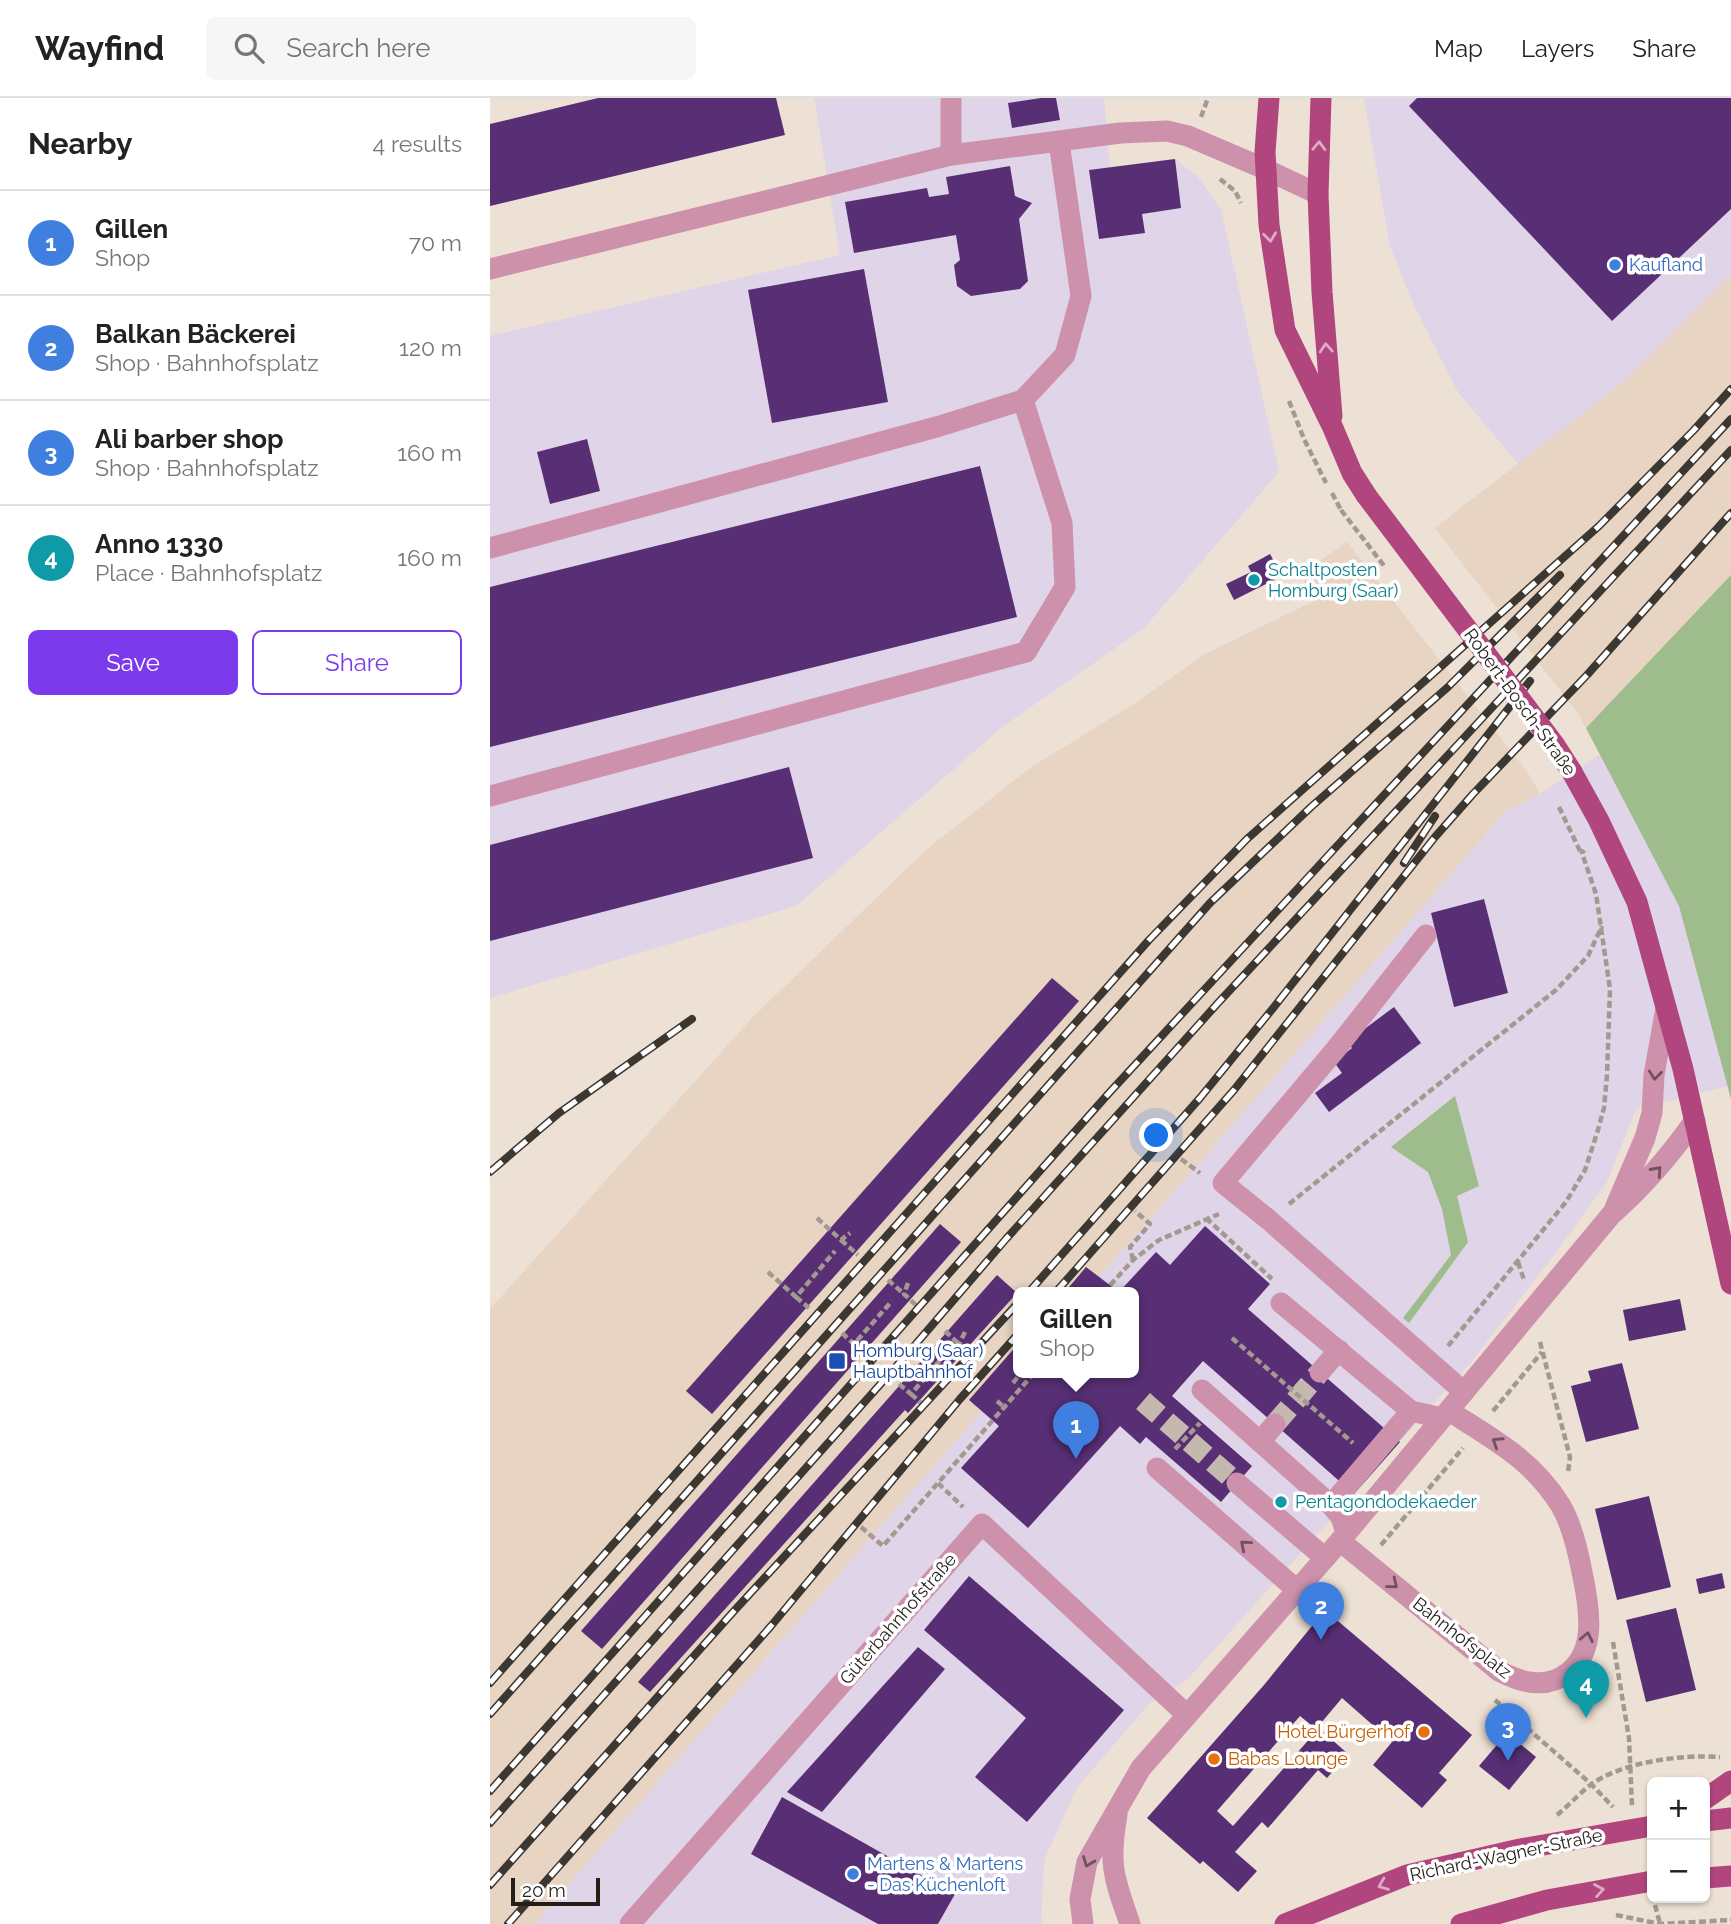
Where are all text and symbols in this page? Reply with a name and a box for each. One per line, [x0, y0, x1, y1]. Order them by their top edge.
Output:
search box [206, 17, 696, 80]
text: Wayfind [35, 29, 164, 68]
icon: search [230, 29, 268, 67]
text: Search here [286, 33, 431, 63]
text: Map [1434, 34, 1483, 63]
text: Layers [1521, 34, 1594, 63]
text: Share [1632, 34, 1696, 63]
text: Nearby [28, 126, 132, 161]
text: 4 results [373, 130, 462, 157]
one-way arrow [1311, 140, 1326, 151]
text: Gillen [95, 214, 168, 244]
text: 1 [45, 229, 57, 256]
text: 70 m [409, 229, 462, 256]
one-way arrow [1263, 231, 1278, 243]
text: Shop [95, 244, 150, 271]
place label: Kaufland [1629, 254, 1703, 275]
marker: Kaufland [1607, 257, 1623, 273]
text: Balkan Bäckerei [95, 319, 296, 349]
text: 2 [45, 334, 57, 361]
text: 120 m [399, 334, 462, 361]
one-way arrow [1319, 342, 1334, 353]
text: Shop · Bahnhofsplatz [95, 349, 319, 376]
text: Ali barber shop [95, 424, 284, 454]
text: 3 [45, 439, 57, 466]
text: 160 m [397, 439, 462, 466]
text: Shop · Bahnhofsplatz [95, 454, 319, 481]
text: Anno 1330 [95, 529, 224, 559]
text: 4 [44, 544, 58, 571]
text: 160 m [397, 544, 462, 571]
text: Place · Bahnhofsplatz [95, 559, 322, 586]
place label: Schaltposten Homburg (Saar) [1268, 559, 1398, 601]
marker: Schaltposten Homburg (Saar) [1246, 572, 1262, 588]
street label: Robert-Bosch-Straße [1460, 624, 1581, 780]
button: Save [28, 630, 238, 695]
button: Share [252, 630, 462, 695]
one-way arrow [1648, 1070, 1663, 1081]
your location [1139, 1118, 1173, 1152]
one-way arrow [1649, 1166, 1661, 1179]
popup [1013, 1287, 1139, 1378]
text: Gillen [1039, 1304, 1113, 1334]
text: Shop [1039, 1334, 1095, 1361]
place label: Homburg (Saar) Hauptbahnhof [853, 1340, 983, 1382]
marker: Homburg (Saar) Hauptbahnhof [827, 1351, 847, 1371]
pin: 1 [1053, 1401, 1099, 1459]
one-way arrow [1492, 1437, 1505, 1450]
place label: Pentagondodekaeder [1295, 1491, 1477, 1512]
marker: Pentagondodekaeder [1273, 1494, 1289, 1510]
one-way arrow [1240, 1541, 1253, 1553]
street label: Güterbahnhofstraße [835, 1549, 960, 1688]
one-way arrow [1385, 1576, 1398, 1588]
pin: 2 [1298, 1582, 1344, 1640]
street label: Bahnhofsplatz [1409, 1593, 1516, 1683]
one-way arrow [1579, 1631, 1594, 1643]
pin: 4 [1563, 1660, 1609, 1718]
pin: 3 [1485, 1703, 1531, 1761]
place label: Hotel Bürgerhof [1277, 1721, 1411, 1742]
marker: Hotel Bürgerhof [1416, 1724, 1432, 1740]
place label: Babas Lounge [1228, 1748, 1348, 1769]
marker: Babas Lounge [1206, 1751, 1222, 1767]
map controls [1647, 1777, 1710, 1903]
button: + [1647, 1777, 1710, 1840]
street label: Richard-Wagner-Straße [1408, 1824, 1605, 1885]
button: − [1647, 1840, 1710, 1903]
place label: Martens & Martens - Das Küchenloft [867, 1853, 1023, 1895]
one-way arrow [1082, 1855, 1096, 1868]
marker: Martens & Martens - Das Küchenloft [845, 1866, 861, 1882]
scale bar [511, 1875, 600, 1907]
one-way arrow [1378, 1876, 1390, 1890]
text: 20 m [522, 1879, 566, 1901]
one-way arrow [1593, 1884, 1605, 1899]

